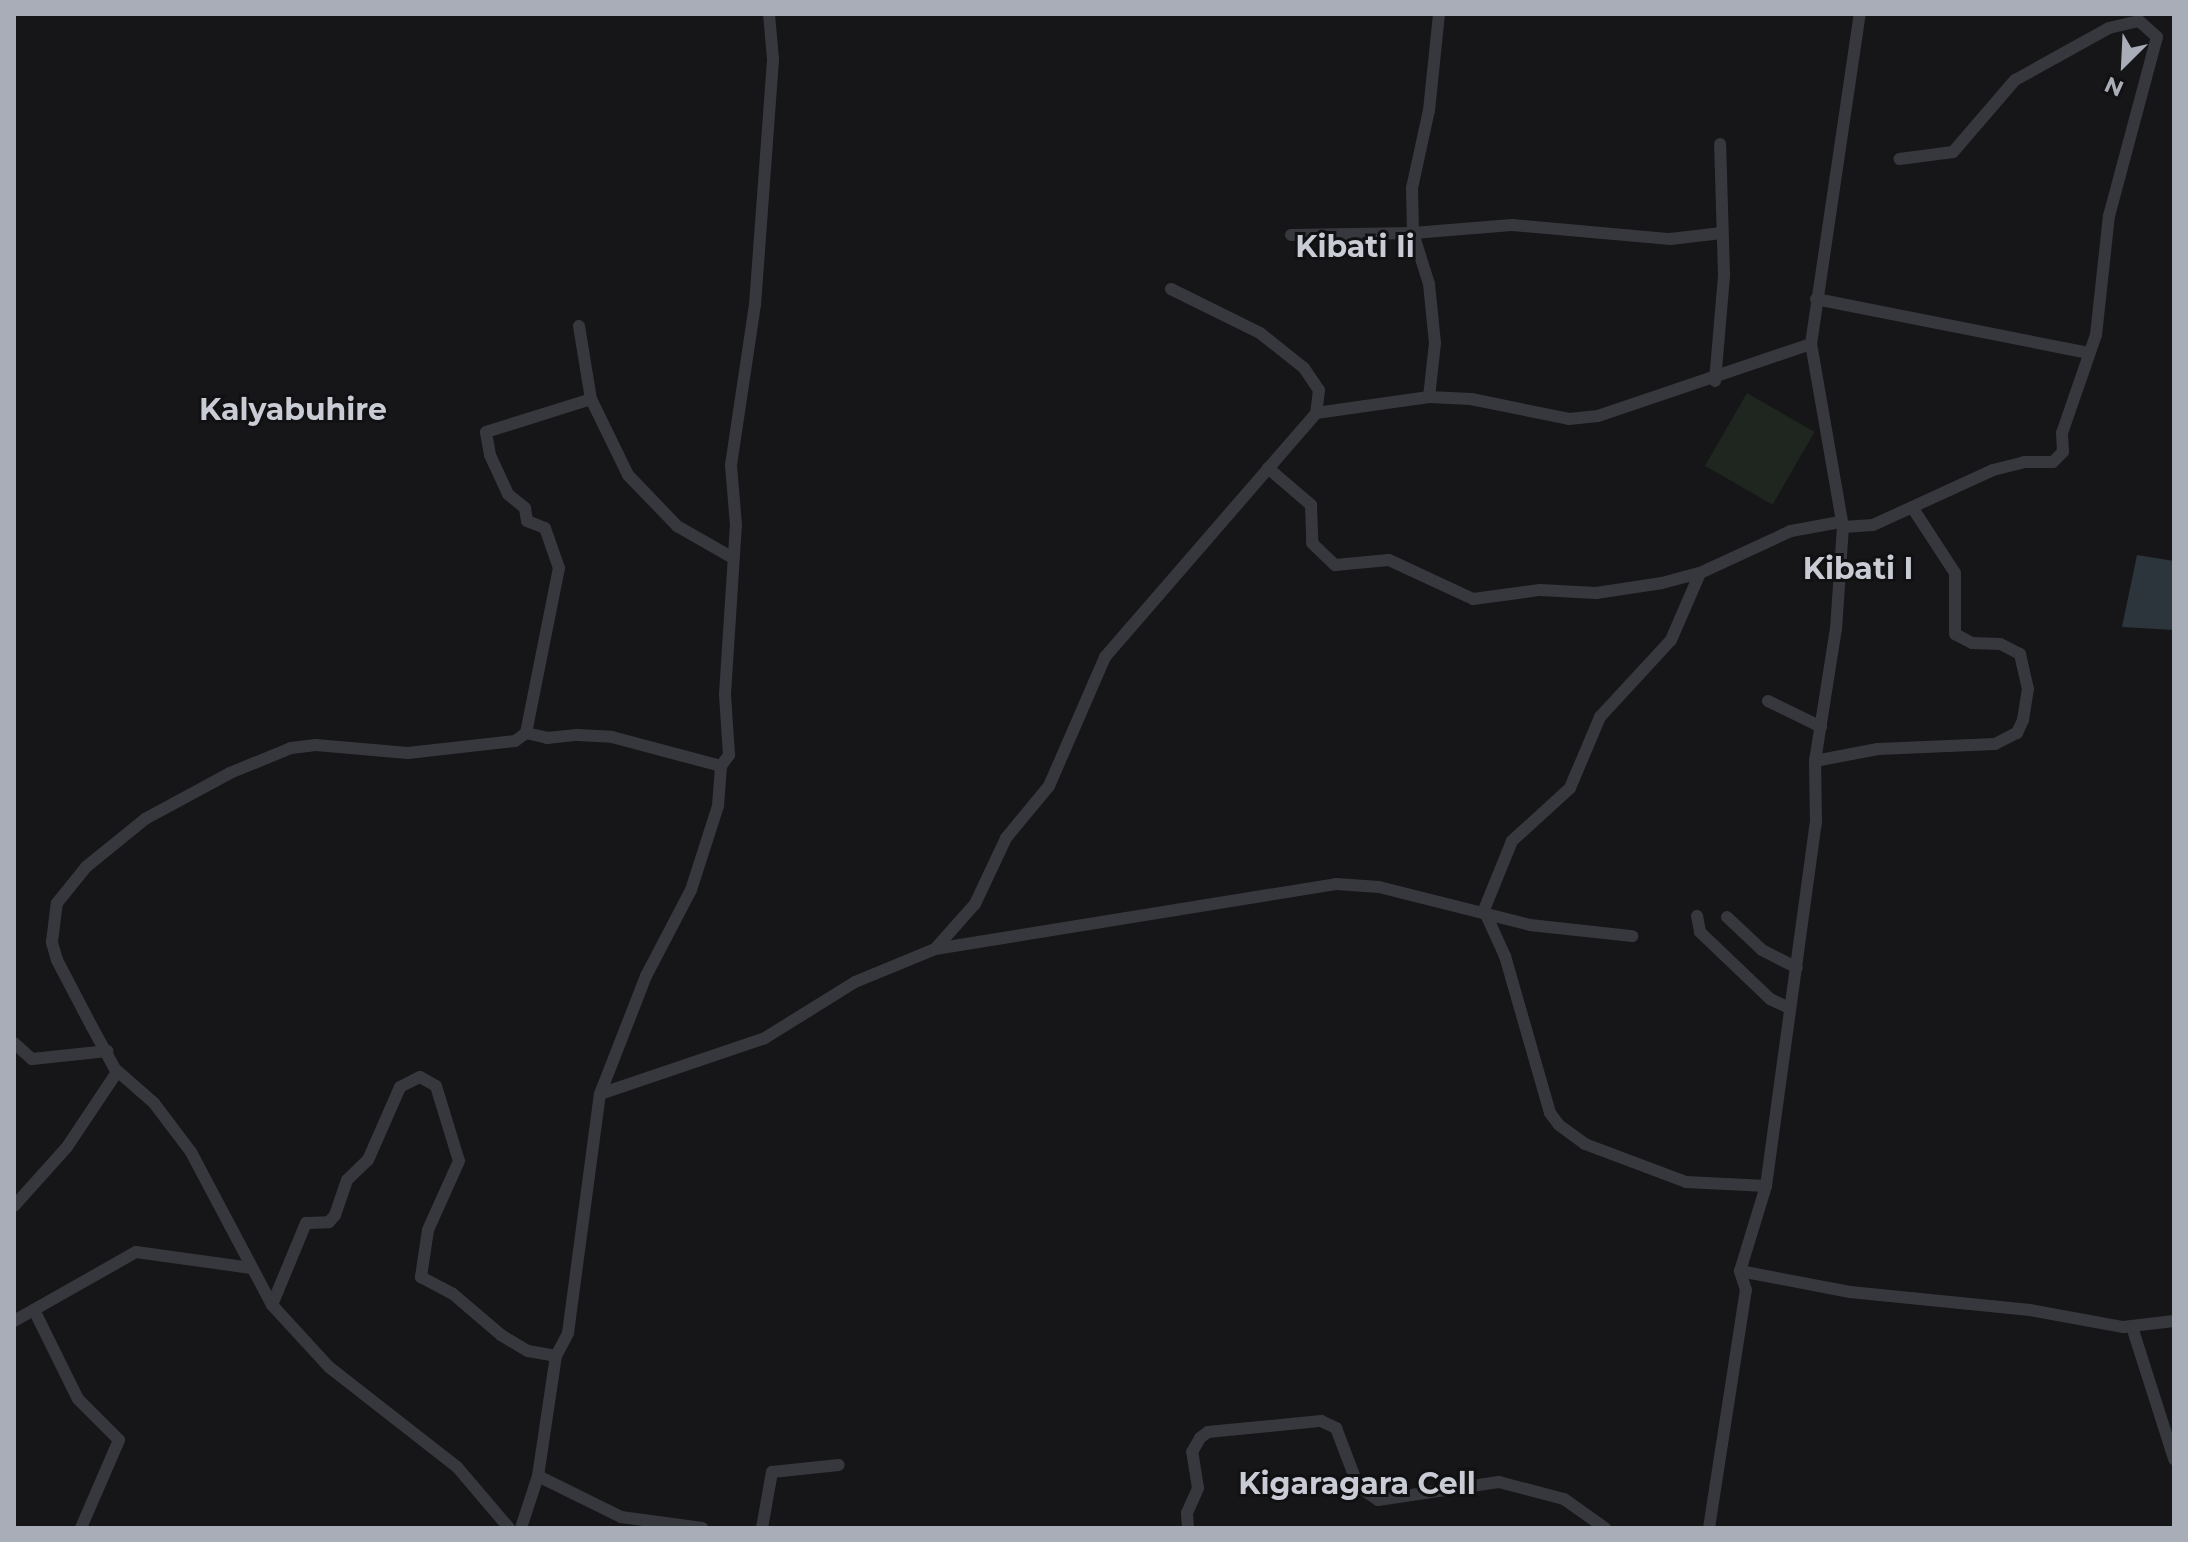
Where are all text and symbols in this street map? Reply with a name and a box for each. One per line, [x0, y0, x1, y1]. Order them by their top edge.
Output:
north arrow [2084, 24, 2164, 104]
text: N [2100, 70, 2128, 102]
district label: Kibati Ii [1295, 229, 1415, 265]
district label: Kalyabuhire [199, 392, 387, 428]
district label: Kibati I [1803, 551, 1913, 587]
district label: Kigaragara Cell [1238, 1466, 1476, 1502]

